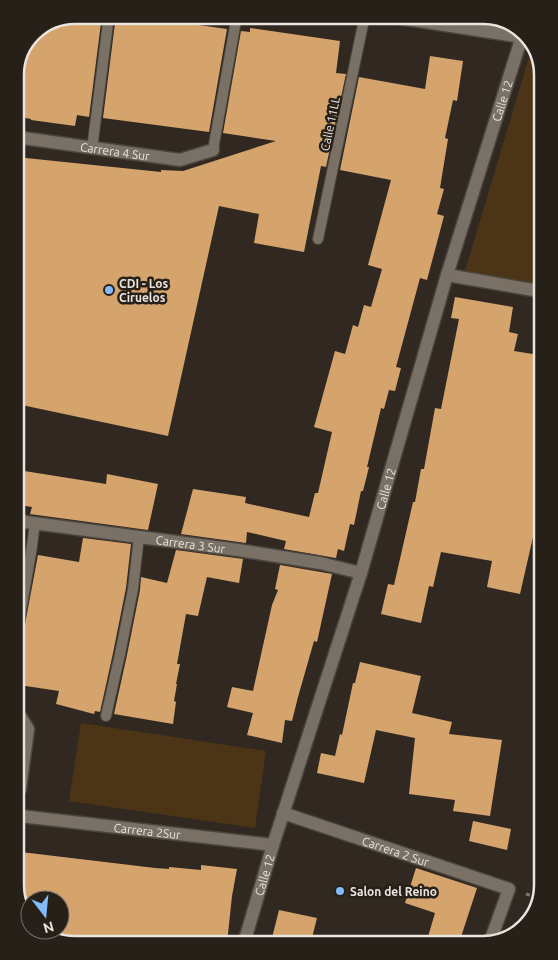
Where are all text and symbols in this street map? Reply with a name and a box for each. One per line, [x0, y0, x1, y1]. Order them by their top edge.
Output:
street label: Calle 12 [489, 78, 514, 123]
street label: Calle 11LL [318, 96, 342, 152]
street label: Carrera 4 Sur [79, 140, 151, 162]
place label: CDI - Los Ciruelos [119, 277, 168, 304]
marker: CDI - Los Ciruelos [103, 284, 115, 296]
street label: Calle 12 [373, 466, 398, 511]
street label: Carrera 3 Sur [155, 533, 226, 555]
street label: Carrera 2Sur [113, 820, 182, 841]
street label: Carrera 2 Sur [361, 834, 431, 868]
street label: Calle 12 [252, 853, 276, 897]
marker: Salon del Reino [334, 885, 346, 897]
place label: Salon del Reino [350, 885, 437, 898]
north arrow [20, 890, 70, 940]
text: N [41, 918, 56, 937]

